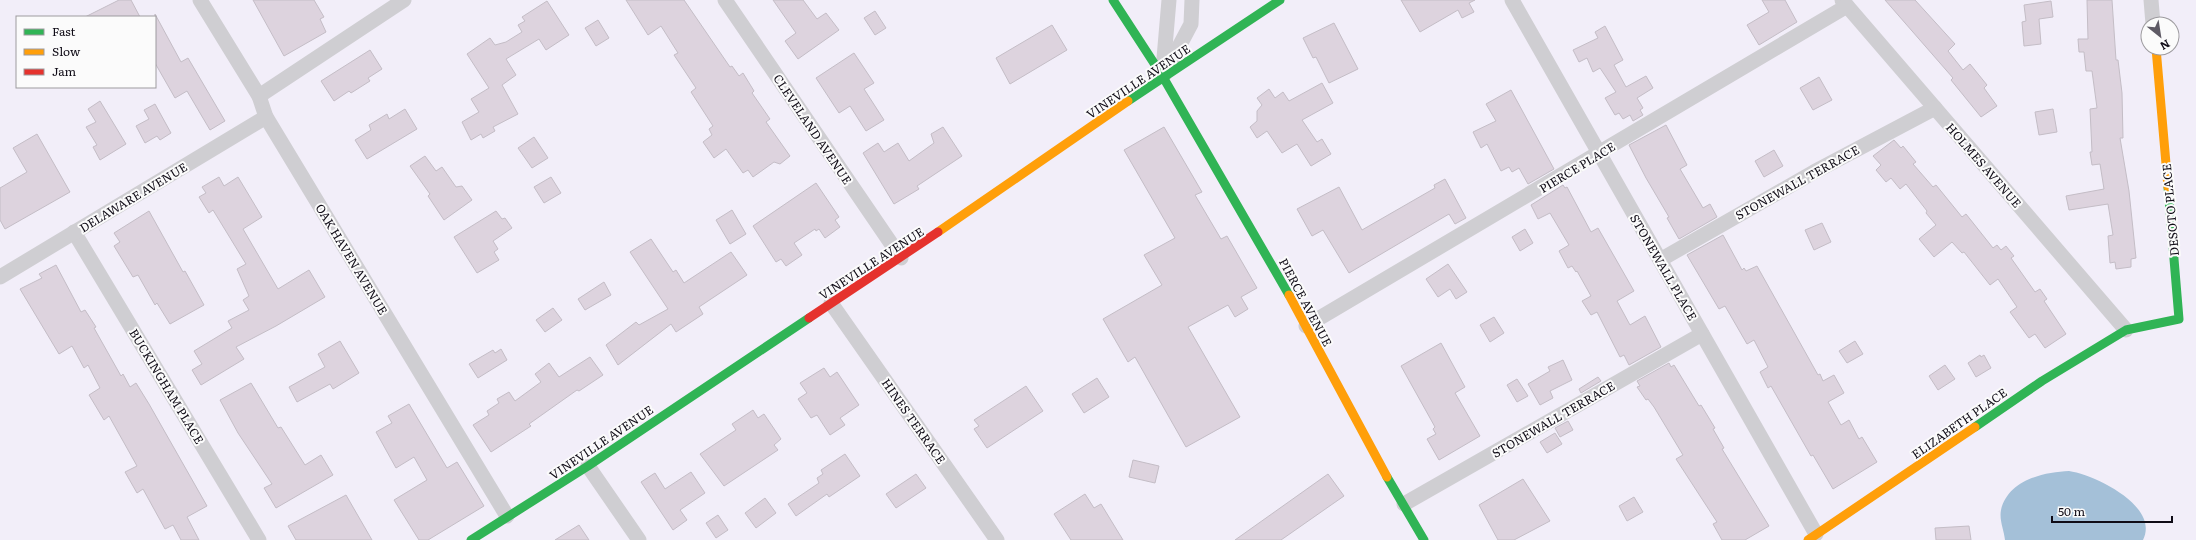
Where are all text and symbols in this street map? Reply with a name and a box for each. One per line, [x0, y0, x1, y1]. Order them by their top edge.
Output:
legend [16, 16, 156, 88]
north arrow [2140, 16, 2180, 56]
text: Fast [52, 22, 76, 40]
text: N [2158, 36, 2173, 55]
street label: VINEVILLE AVENUE [1082, 39, 1194, 123]
text: Slow [52, 42, 81, 60]
text: Jam [52, 62, 77, 80]
street label: CLEVELAND AVENUE [769, 70, 857, 188]
street label: HOLMES AVENUE [1942, 119, 2026, 212]
street label: PIERCE PLACE [1536, 137, 1619, 197]
street label: STONEWALL TERRACE [1732, 140, 1863, 224]
street label: DELAWARE AVENUE [76, 157, 191, 236]
street label: DESOTO PLACE [2157, 163, 2183, 257]
street label: OAK HAVEN AVENUE [312, 200, 393, 318]
street label: STONEWALL PLACE [1626, 210, 1702, 324]
street label: VINEVILLE AVENUE [815, 222, 927, 304]
street label: PIERCE AVENUE [1275, 255, 1337, 350]
street label: BUCKINGHAM PLACE [125, 325, 209, 447]
street label: HINES TERRACE [878, 375, 950, 468]
street label: STONEWALL TERRACE [1488, 376, 1618, 462]
street label: ELIZABETH PLACE [1908, 383, 2011, 463]
street label: VINEVILLE AVENUE [545, 400, 657, 484]
scale bar [2052, 498, 2172, 524]
text: 50 m [2058, 502, 2085, 520]

